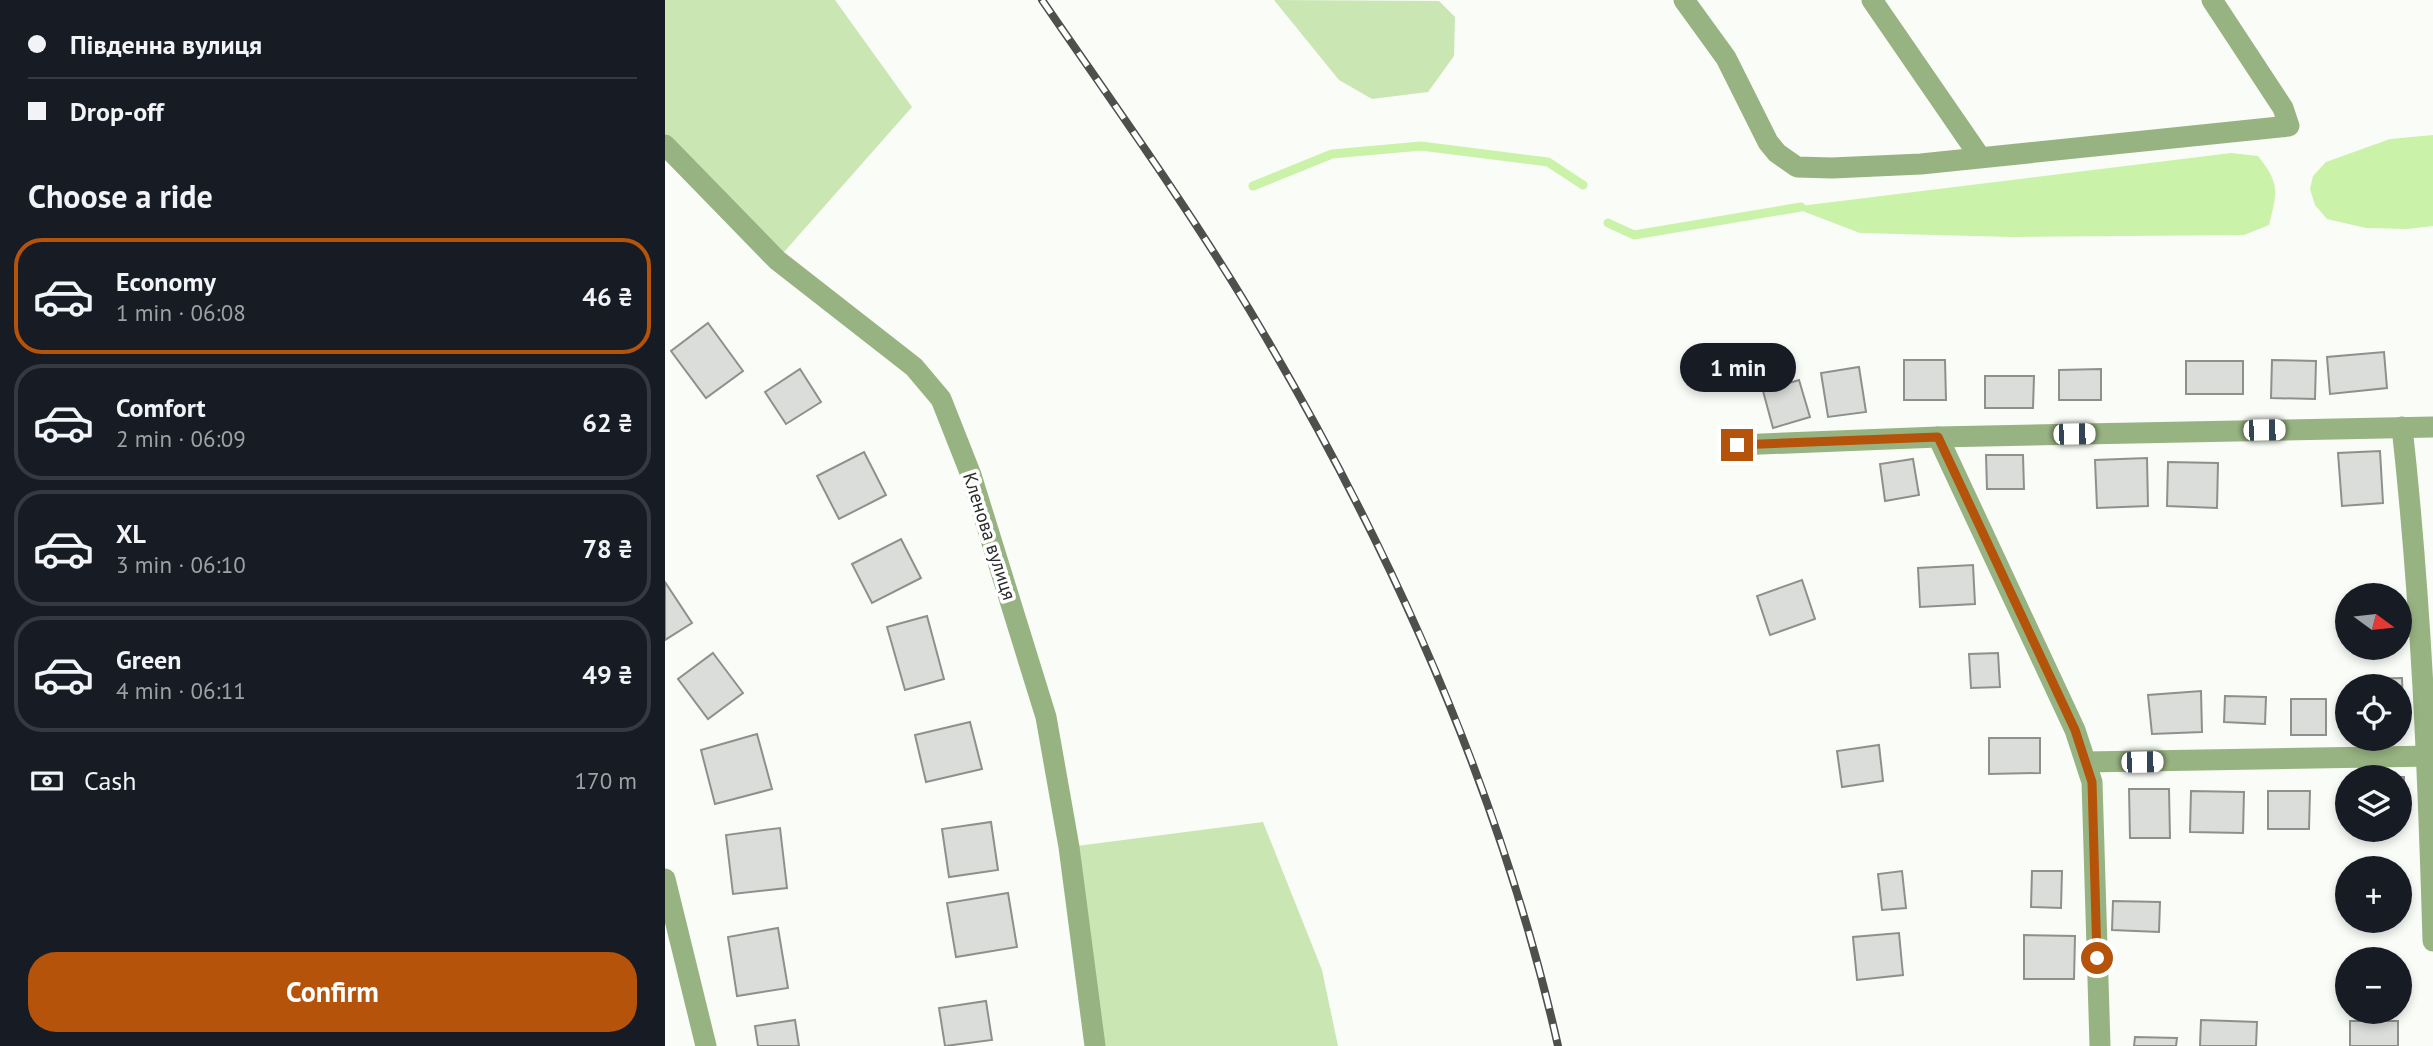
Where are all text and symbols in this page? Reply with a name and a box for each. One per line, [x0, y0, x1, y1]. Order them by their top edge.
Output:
text: Південна вулиця [70, 28, 262, 61]
text: Drop-off [70, 95, 164, 128]
text: Choose a ride [28, 175, 213, 217]
icon: car [32, 265, 95, 328]
text: Economy [116, 265, 216, 298]
text: 46 ₴ [582, 280, 633, 313]
text: 1 min · 06:08 [116, 298, 246, 327]
callout: 1 min [1679, 344, 1795, 392]
text: 1 min [1710, 353, 1766, 382]
icon: car [32, 391, 95, 454]
text: Comfort [116, 391, 206, 424]
text: 62 ₴ [582, 406, 633, 439]
car [2243, 419, 2286, 441]
car [2053, 423, 2096, 445]
text: 2 min · 06:09 [116, 424, 246, 453]
route end [1721, 429, 1753, 461]
street label: Кленова вулиця [958, 469, 1022, 603]
icon: car [32, 517, 95, 580]
text: XL [116, 517, 146, 550]
text: 78 ₴ [582, 532, 633, 565]
text: 3 min · 06:10 [116, 550, 246, 579]
north arrow [2335, 583, 2411, 660]
map controls [2335, 583, 2412, 1024]
icon: car [32, 643, 95, 706]
text: Green [116, 643, 181, 676]
text: 49 ₴ [582, 658, 633, 691]
button: locate [2335, 674, 2412, 751]
text: 4 min · 06:11 [116, 676, 246, 705]
car [2121, 751, 2164, 773]
icon: cash [28, 762, 66, 800]
text: Cash [84, 764, 136, 797]
button: layers [2335, 765, 2412, 842]
text: 170 m [575, 766, 637, 795]
button: + [2335, 856, 2412, 933]
route start [2081, 942, 2113, 974]
button: − [2335, 947, 2412, 1024]
button: Confirm [28, 952, 637, 1032]

